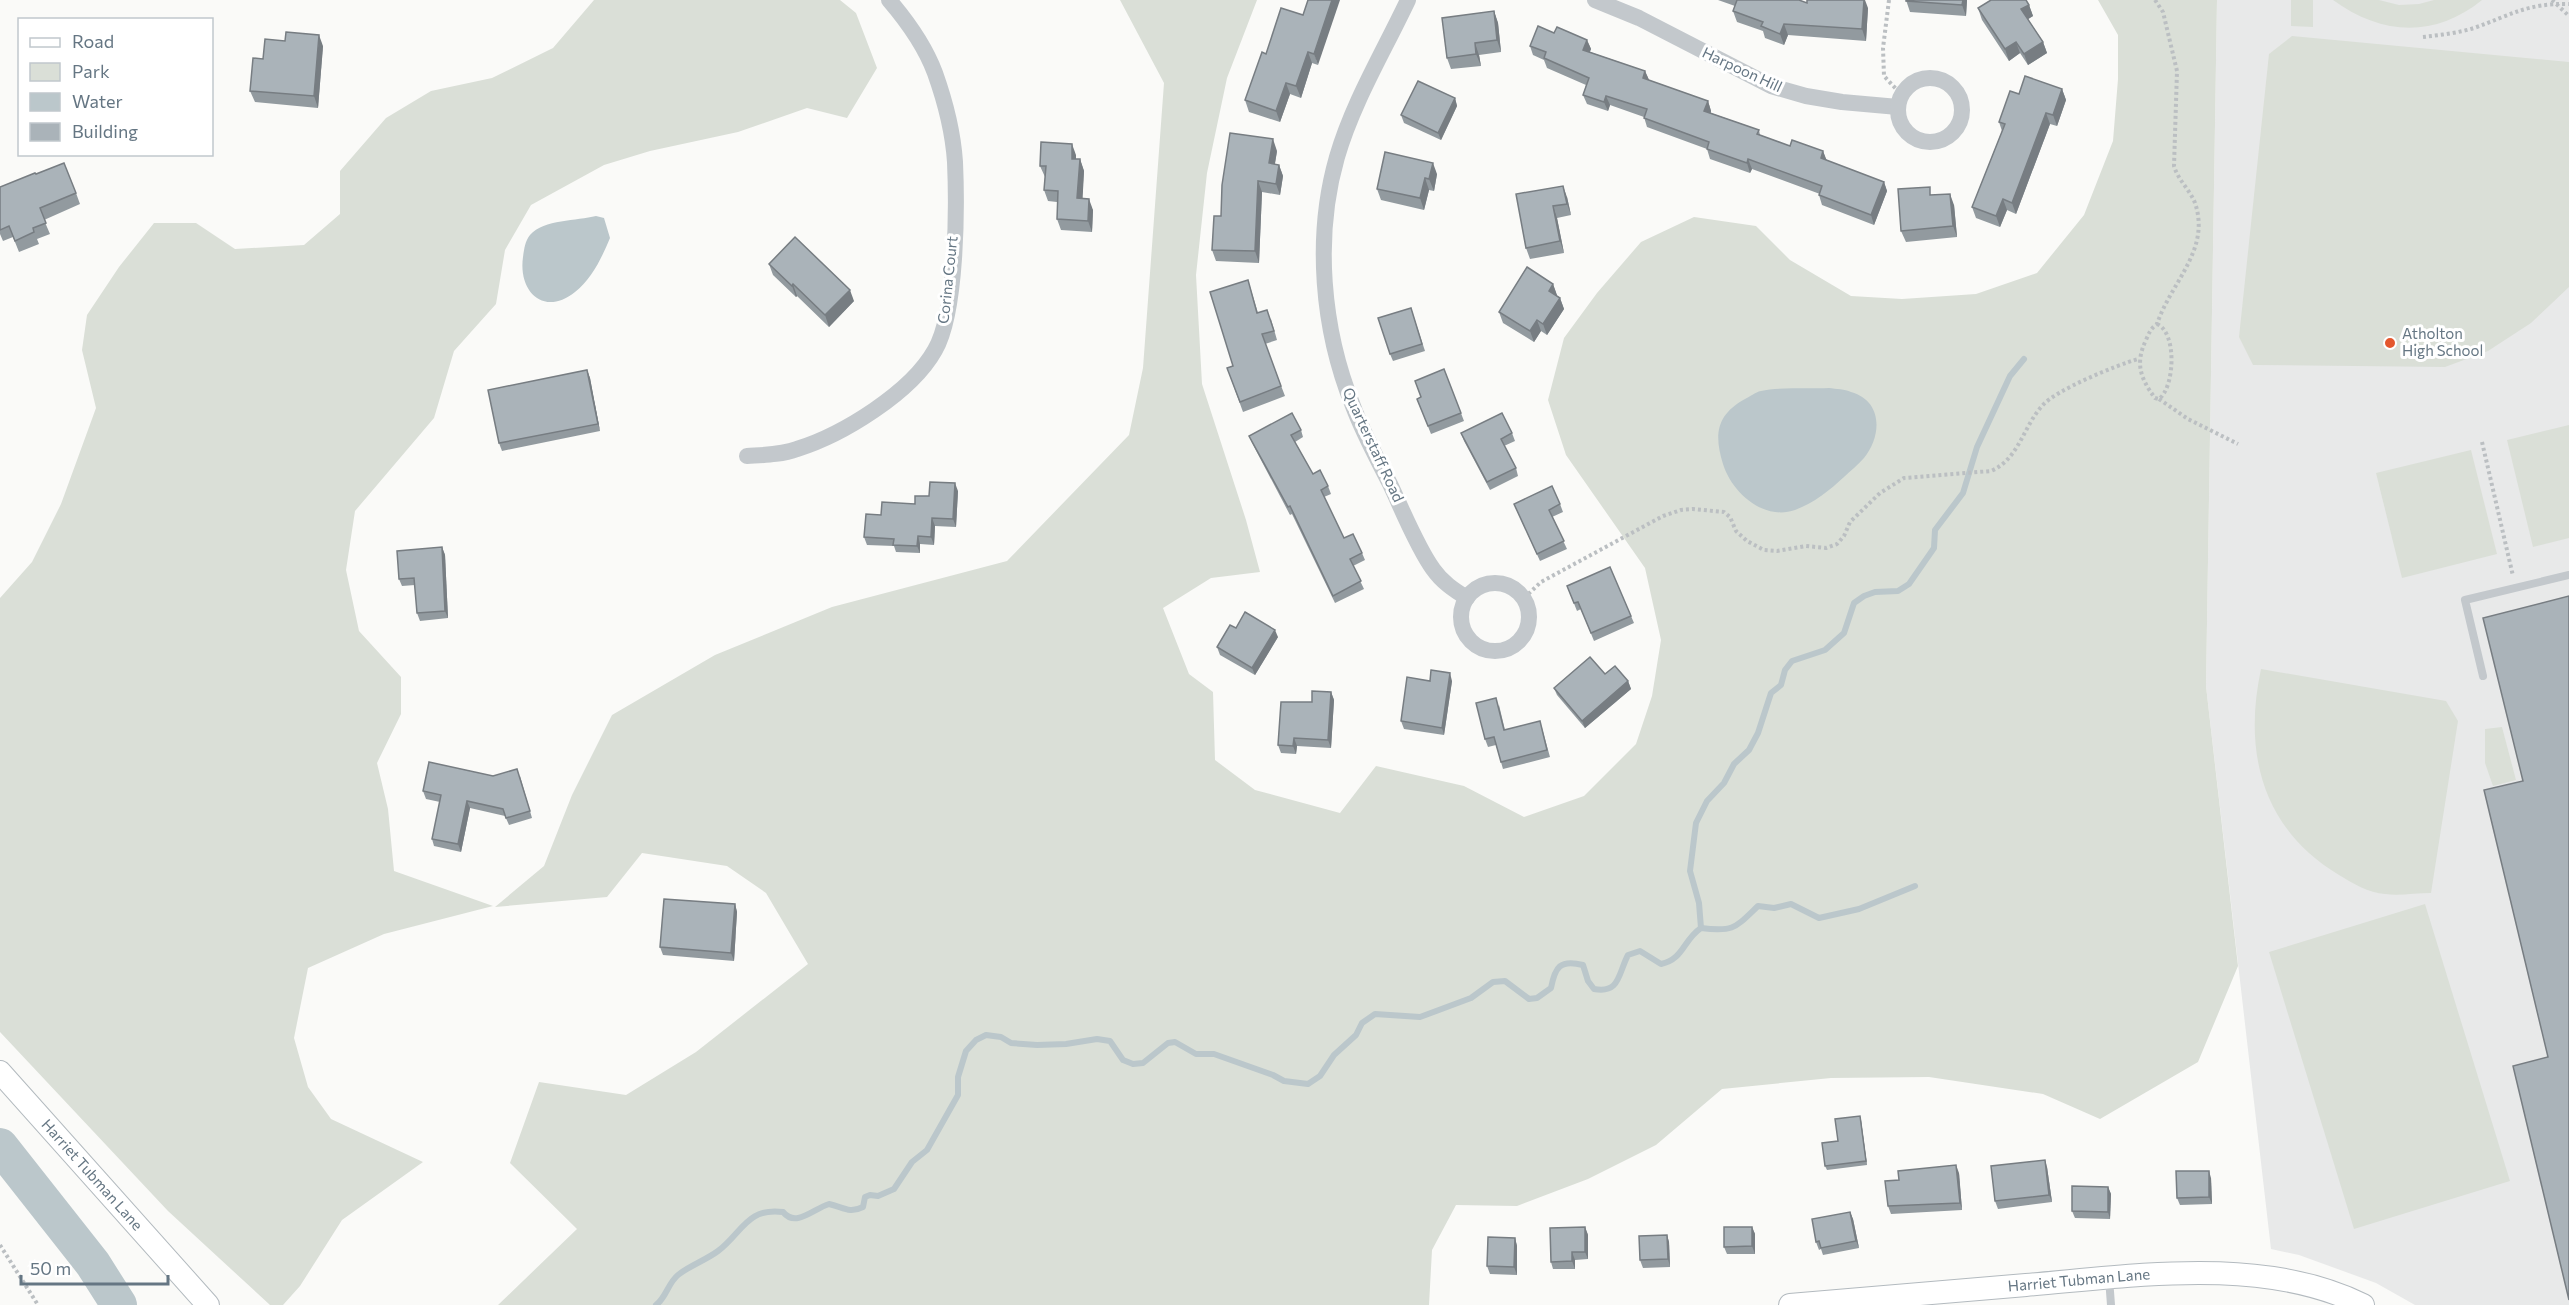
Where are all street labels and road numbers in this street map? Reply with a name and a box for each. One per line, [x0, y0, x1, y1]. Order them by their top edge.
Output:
street label: Harpoon Hill [1700, 43, 1785, 95]
street label: Corina Court [933, 235, 961, 325]
street label: Quarterstaff Road [1339, 384, 1408, 505]
street label: Harriet Tubman Lane [38, 1115, 147, 1234]
street label: Harriet Tubman Lane [2007, 1264, 2151, 1295]

